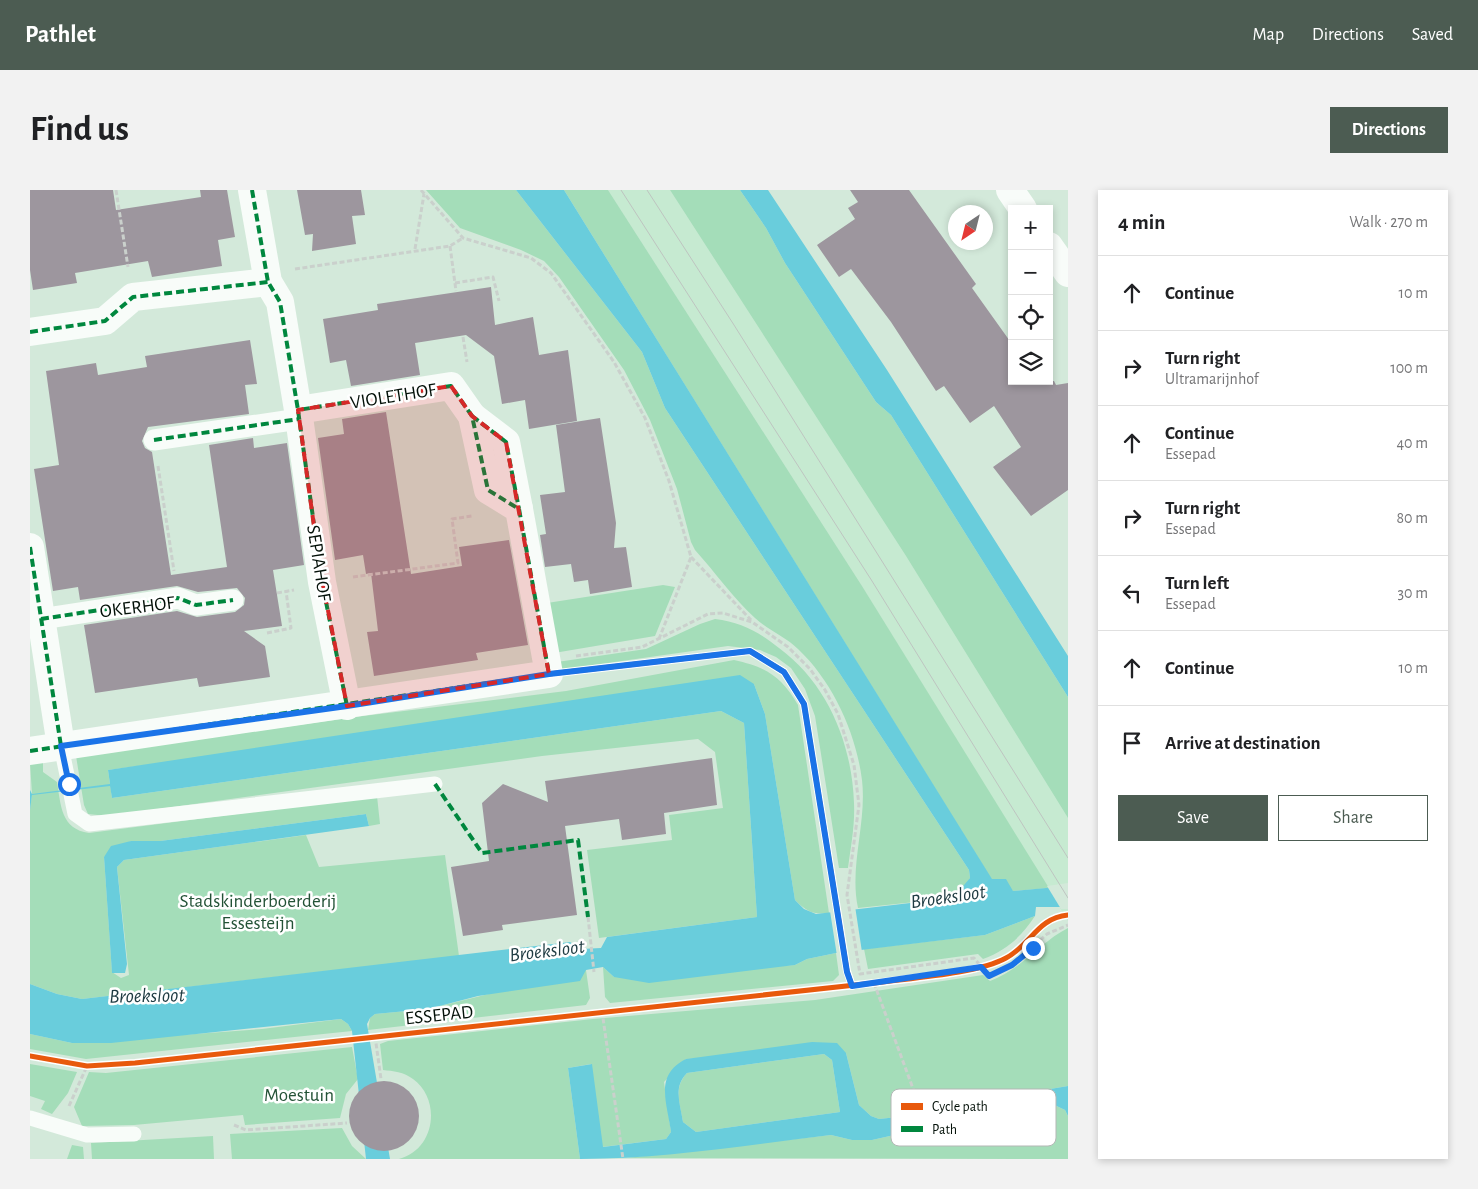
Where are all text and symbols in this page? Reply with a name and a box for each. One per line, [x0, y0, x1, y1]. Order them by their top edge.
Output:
text: Pathlet [25, 23, 96, 47]
text: Map [1253, 26, 1284, 44]
text: Directions [1312, 26, 1384, 44]
text: Saved [1412, 26, 1453, 44]
button: Directions [1330, 107, 1448, 153]
text: Find us [30, 112, 129, 147]
north arrow [948, 205, 993, 250]
map controls [1008, 205, 1053, 385]
button: + [1008, 205, 1053, 250]
text: 4 min [1118, 212, 1165, 233]
text: Walk · 270 m [1349, 214, 1428, 230]
button: − [1008, 250, 1053, 295]
icon: ahead [1118, 279, 1146, 307]
text: Continue [1165, 284, 1234, 303]
text: 10 m [1399, 285, 1428, 301]
button: locate [1008, 295, 1053, 340]
button: layers [1008, 340, 1053, 385]
text: Turn right [1165, 349, 1240, 368]
icon: right [1118, 354, 1146, 382]
text: 100 m [1390, 360, 1428, 376]
text: Ultramarijnhof [1165, 371, 1259, 387]
street label: VIOLETHOF [349, 380, 438, 413]
text: Continue [1165, 424, 1234, 443]
icon: ahead [1118, 429, 1146, 457]
text: 40 m [1396, 435, 1428, 451]
text: Essepad [1165, 446, 1216, 462]
text: Turn right [1165, 499, 1240, 518]
icon: right [1118, 504, 1146, 532]
text: 80 m [1397, 510, 1428, 526]
text: Essepad [1165, 521, 1216, 537]
street label: SEPIAHOF [303, 524, 334, 604]
text: Turn left [1165, 574, 1229, 593]
icon: left [1118, 579, 1146, 607]
text: 30 m [1398, 585, 1428, 601]
street label: OKERHOF [99, 593, 176, 621]
text: Essepad [1165, 596, 1216, 612]
icon: ahead [1118, 654, 1146, 682]
text: Continue [1165, 659, 1234, 678]
text: 10 m [1399, 660, 1428, 676]
icon: arrive [1118, 729, 1146, 757]
text: Arrive at destination [1165, 734, 1321, 753]
route start [58, 773, 81, 796]
button: Save [1118, 795, 1268, 841]
button: Share [1278, 795, 1428, 841]
water label: Broeksloot [909, 882, 987, 912]
park label: Stadskinderboerderij Essesteijn [180, 892, 336, 933]
water label: Broeksloot [508, 936, 586, 966]
route end [1022, 937, 1045, 960]
water label: Broeksloot [109, 985, 185, 1007]
street label: ESSEPAD [404, 1002, 474, 1029]
park label: Moestuin [264, 1086, 334, 1105]
legend [891, 1089, 1056, 1146]
text: Cycle path [932, 1100, 988, 1114]
text: Path [932, 1123, 957, 1137]

